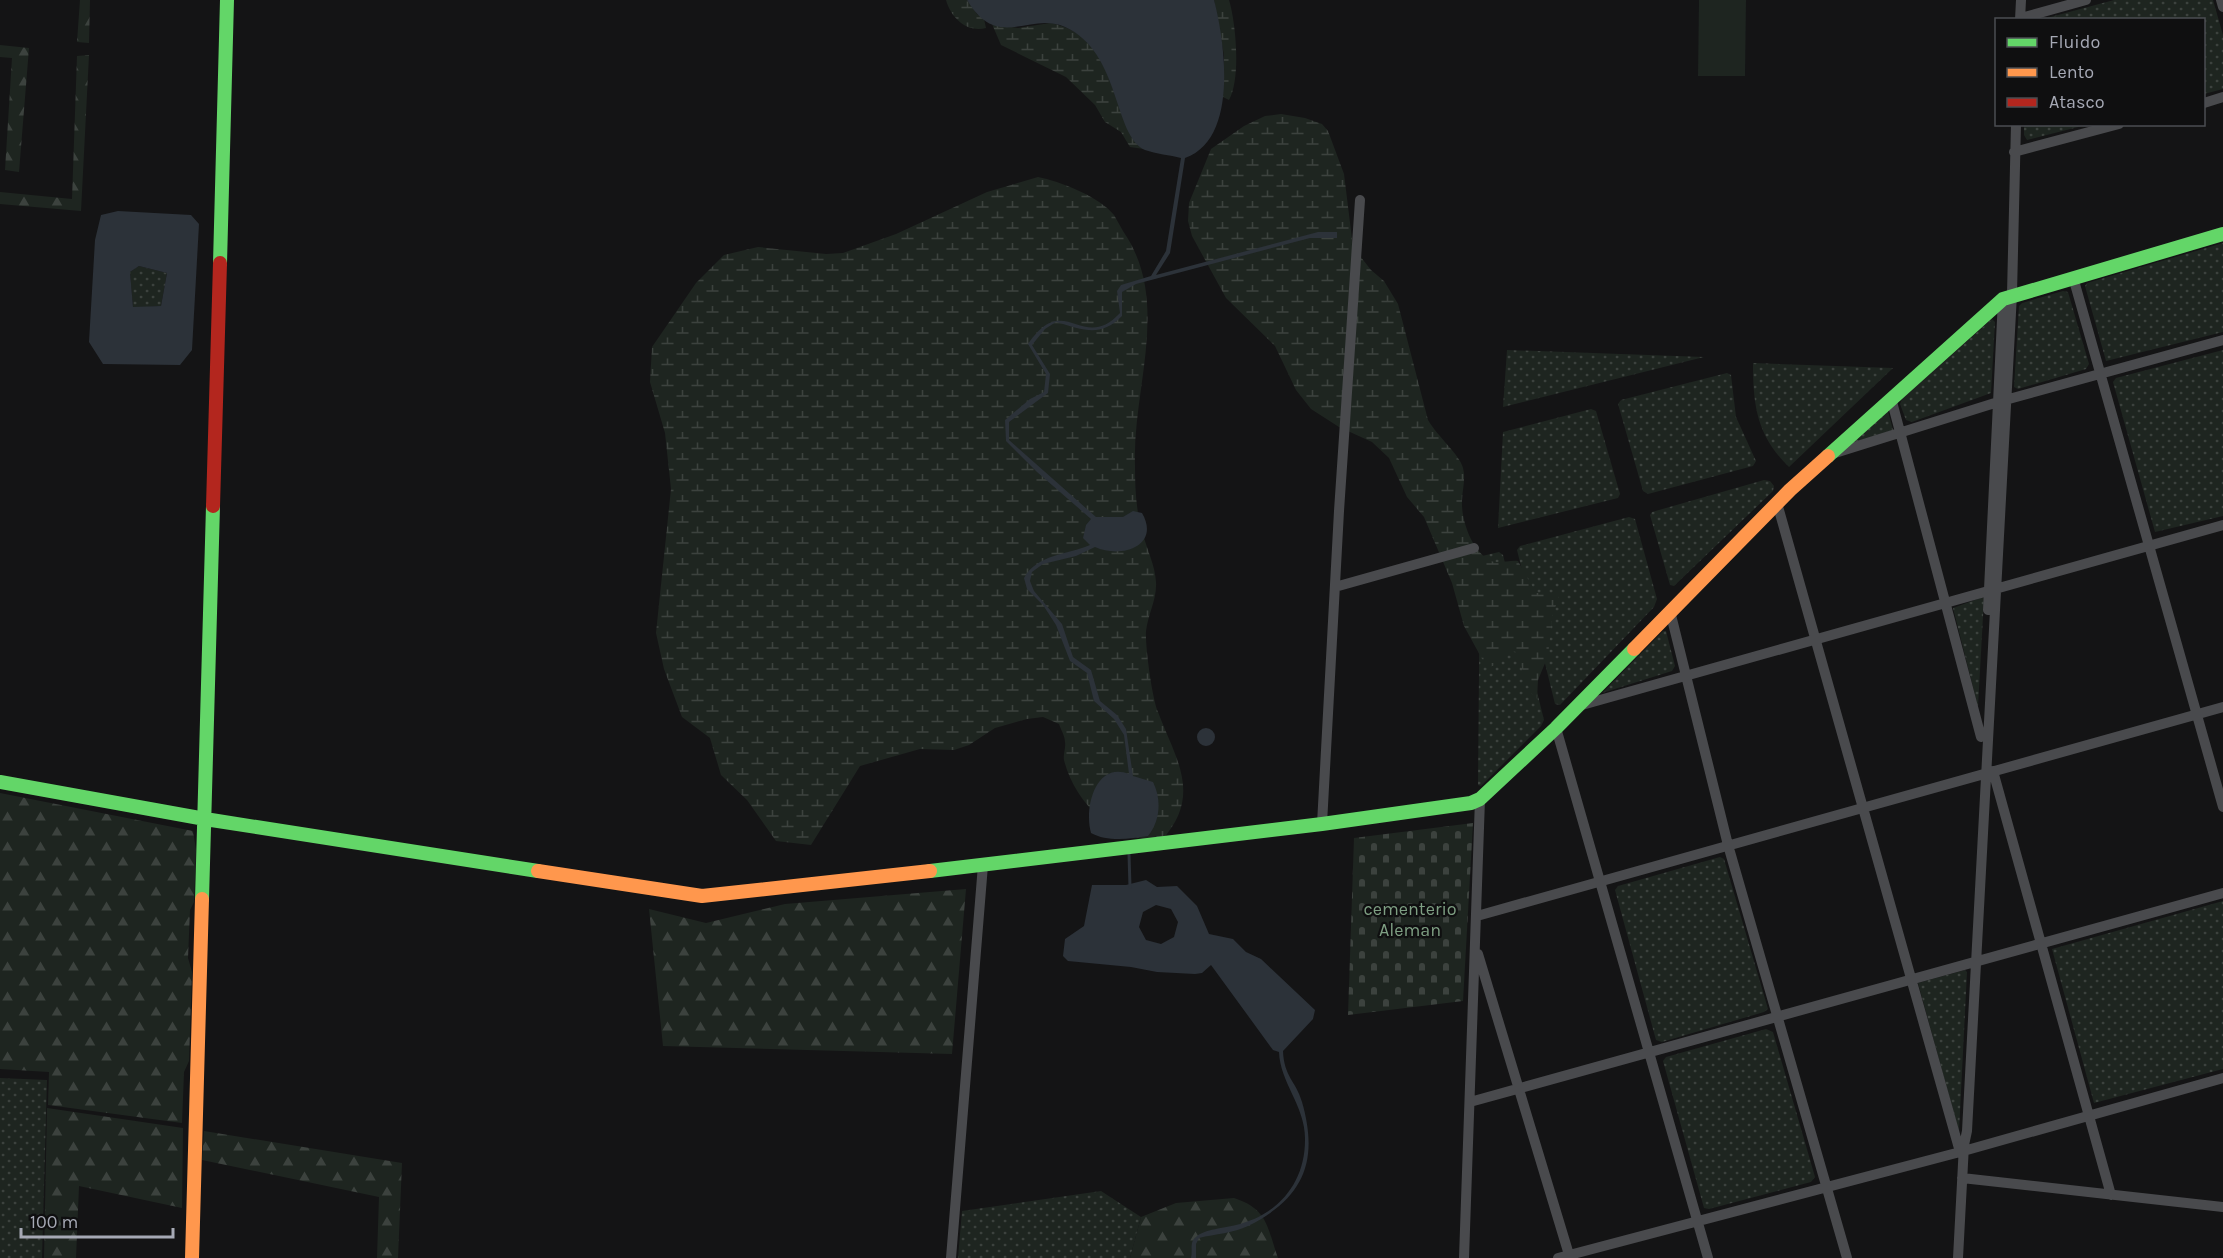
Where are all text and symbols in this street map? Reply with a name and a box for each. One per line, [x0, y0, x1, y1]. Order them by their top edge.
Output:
legend [1995, 18, 2205, 126]
text: Fluido [2049, 31, 2100, 53]
text: Lento [2049, 61, 2094, 83]
text: Atasco [2049, 91, 2105, 113]
park label: cementerio Aleman [1363, 898, 1457, 941]
scale bar [21, 1201, 172, 1239]
text: 100 m [30, 1211, 78, 1233]

